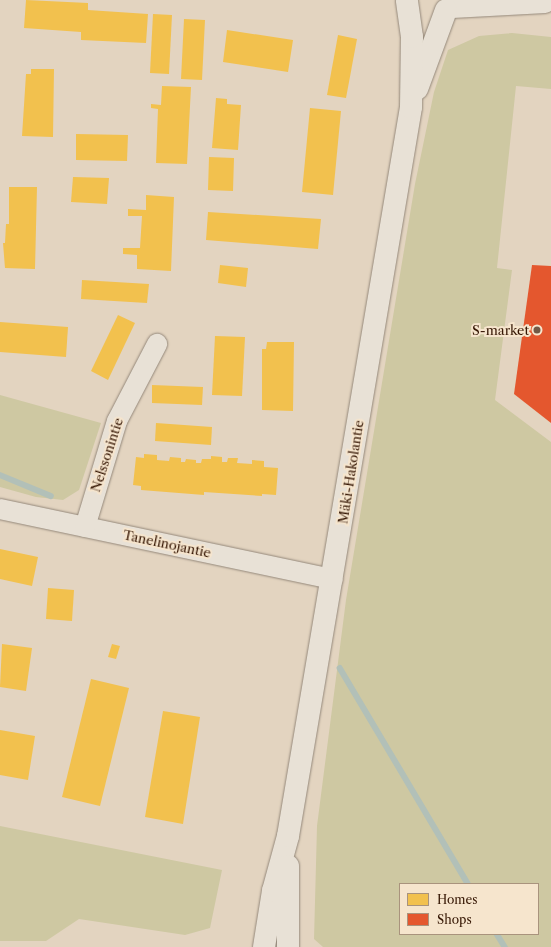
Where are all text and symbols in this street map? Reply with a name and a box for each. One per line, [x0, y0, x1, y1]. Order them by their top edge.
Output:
place label: S-market [472, 322, 529, 338]
marker: S-market [532, 325, 542, 335]
street label: Nelssonintie [88, 416, 126, 494]
street label: Mäki-Hakolantie [335, 419, 367, 525]
street label: Tanelinojantie [122, 527, 212, 561]
legend [399, 883, 539, 935]
text: Homes [437, 892, 477, 907]
text: Shops [437, 912, 472, 927]

